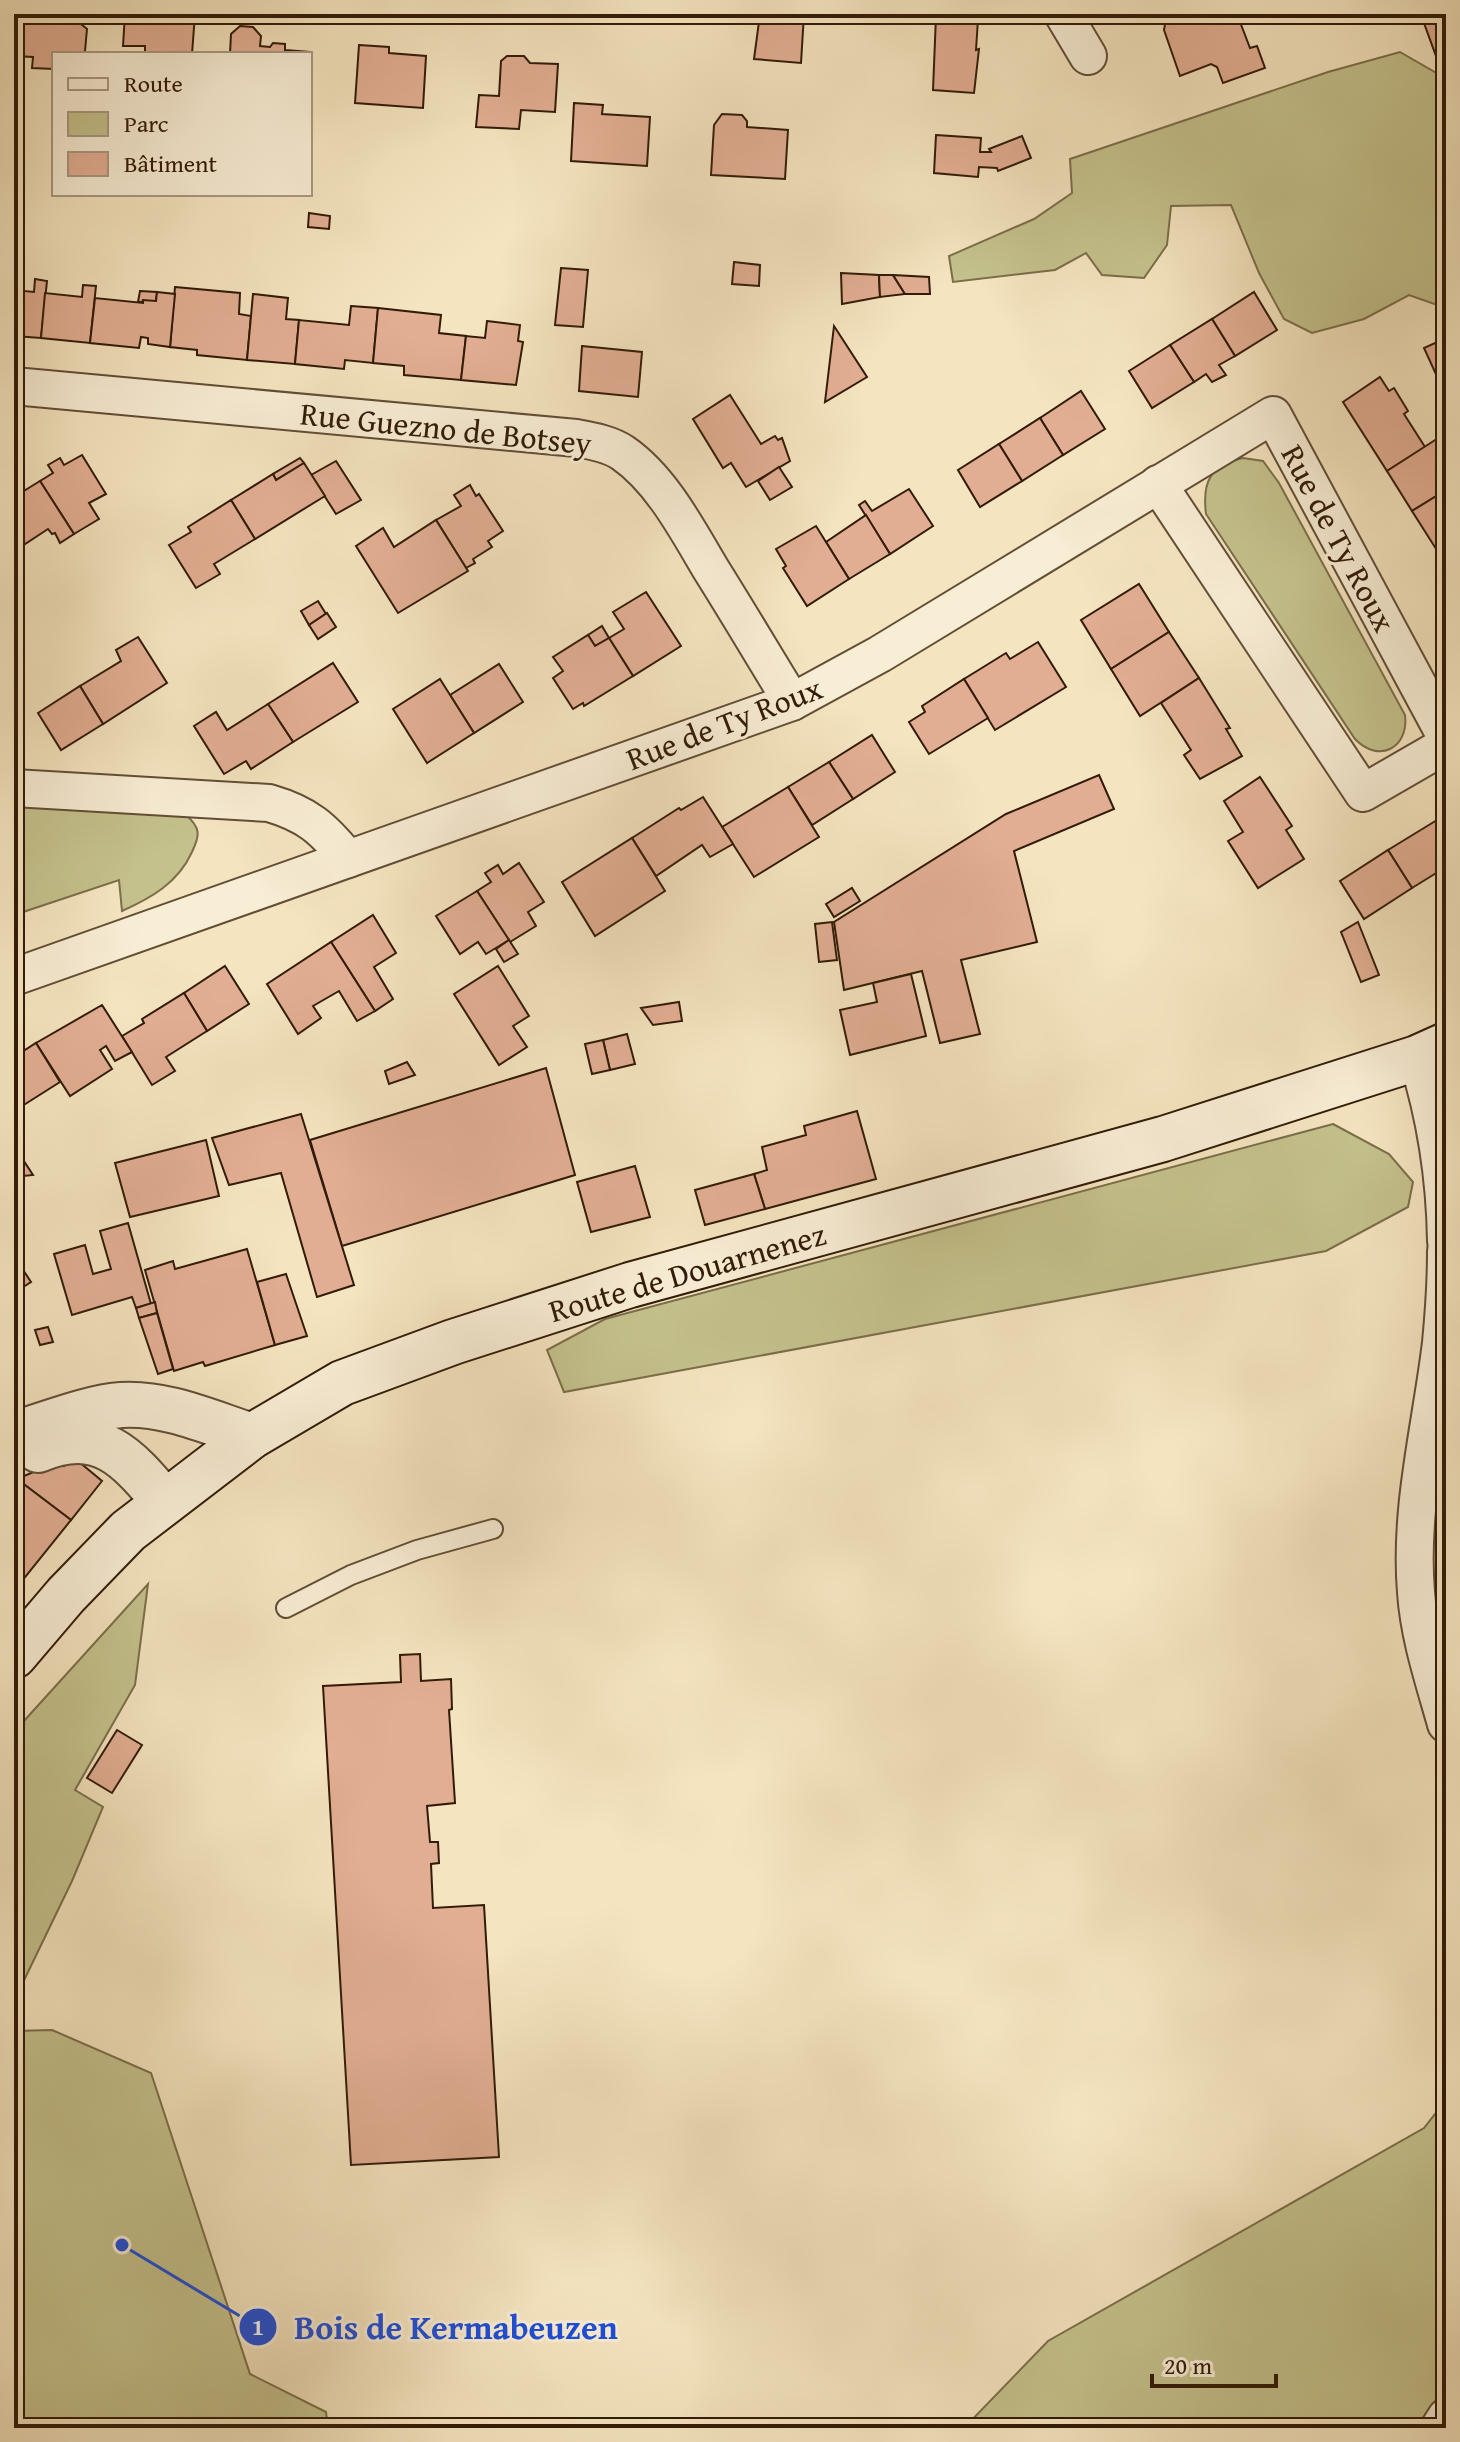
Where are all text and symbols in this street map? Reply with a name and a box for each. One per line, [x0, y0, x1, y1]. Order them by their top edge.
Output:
legend [52, 52, 312, 196]
text: Route [124, 66, 183, 101]
text: Parc [124, 106, 169, 141]
text: Bâtiment [124, 146, 218, 181]
street label: Rue Guezno de Botsey [298, 389, 594, 467]
street label: Rue de Ty Roux [1270, 436, 1408, 641]
street label: Rue de Ty Roux [619, 664, 829, 782]
street label: Route de Douarnenez [543, 1210, 831, 1334]
callout: Bois de Kermabeuzen [238, 2298, 633, 2356]
text: Bois de Kermabeuzen [294, 2302, 618, 2351]
text: 1 [252, 2309, 264, 2344]
scale bar [1152, 2338, 1276, 2388]
text: 20 m [1164, 2348, 1212, 2383]

